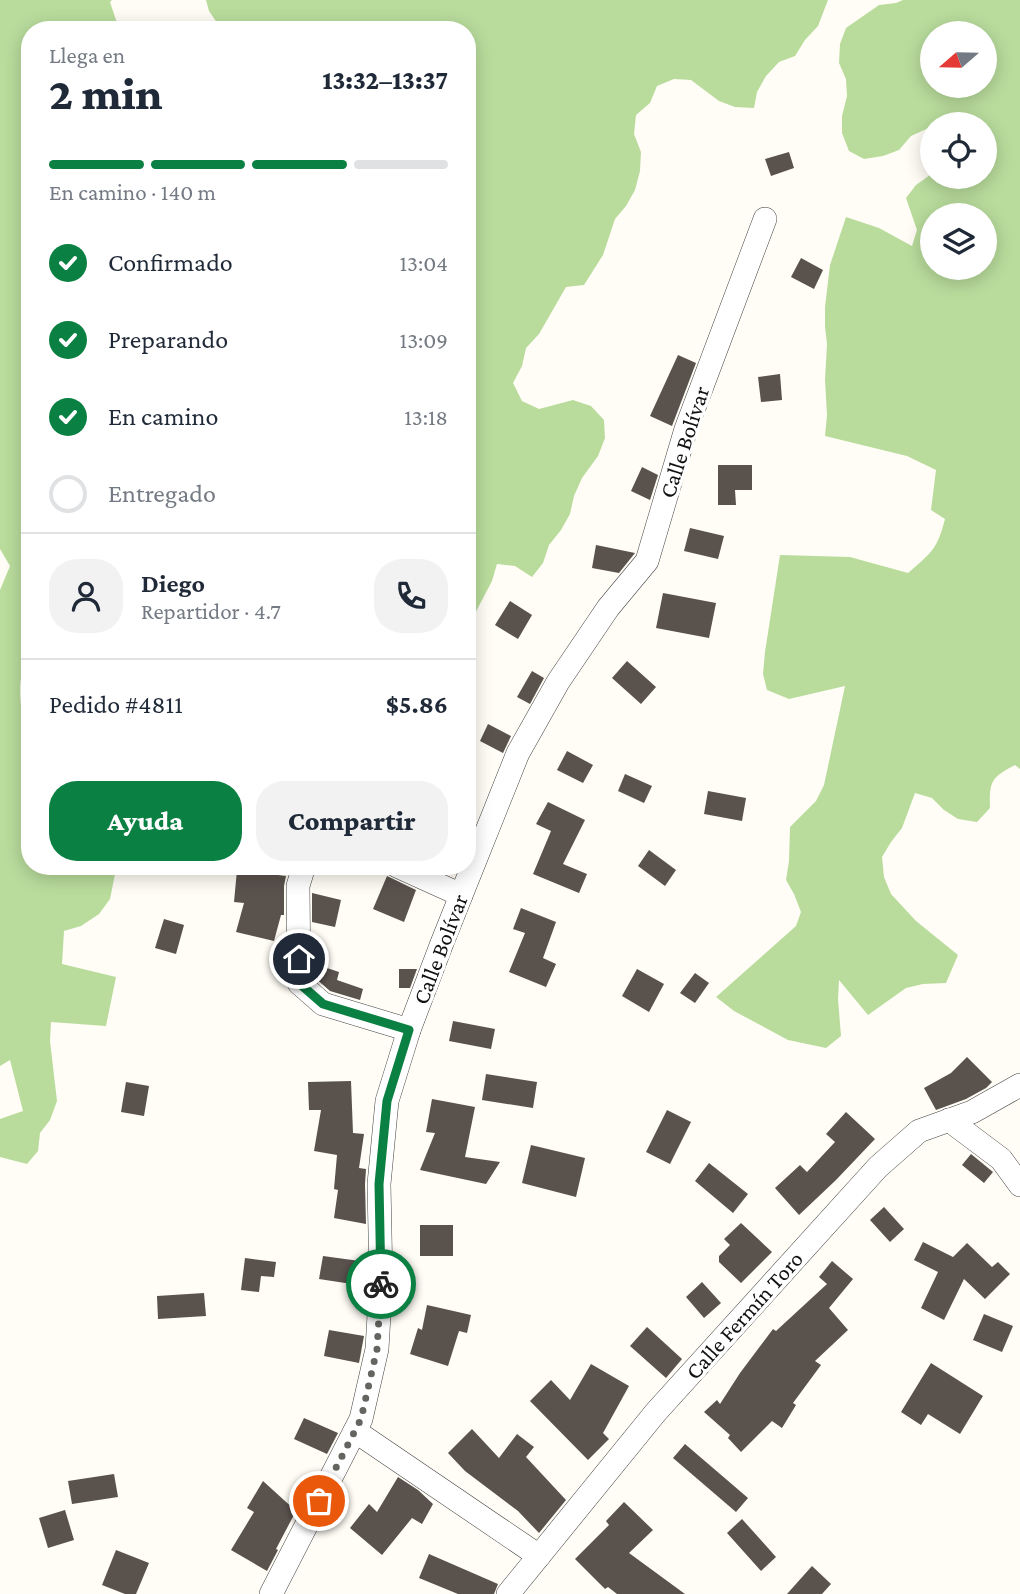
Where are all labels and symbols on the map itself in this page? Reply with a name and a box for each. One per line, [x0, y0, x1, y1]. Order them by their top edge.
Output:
north arrow [920, 21, 998, 98]
street label: Calle Bolívar [654, 383, 714, 501]
street label: Calle Bolívar [407, 890, 473, 1008]
pin [269, 929, 329, 989]
street label: Calle Fermín Toro [680, 1246, 808, 1384]
courier [346, 1249, 416, 1319]
pin [289, 1471, 349, 1531]

